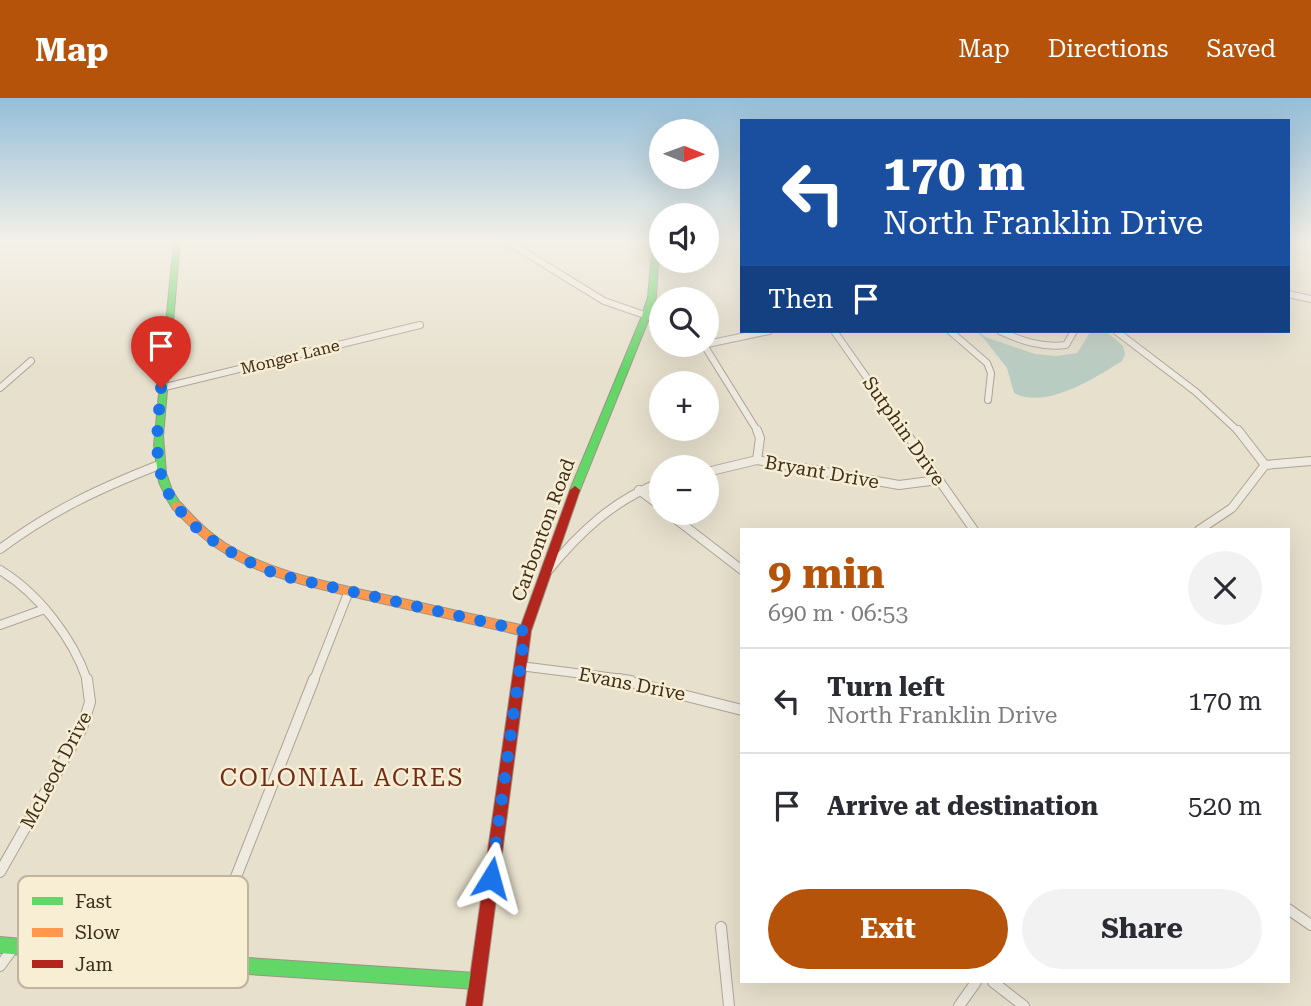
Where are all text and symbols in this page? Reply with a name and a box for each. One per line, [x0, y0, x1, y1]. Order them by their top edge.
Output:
text: Map [35, 30, 109, 69]
text: Map [958, 35, 1010, 63]
text: Directions [1048, 35, 1168, 63]
text: Saved [1206, 35, 1276, 63]
north arrow [649, 119, 719, 189]
map controls [649, 119, 719, 525]
text: 170 m [883, 145, 1025, 202]
icon: left [768, 147, 859, 238]
button: sound [649, 203, 719, 273]
text: North Franklin Drive [883, 204, 1203, 242]
icon: arrive [847, 280, 885, 318]
text: Then [768, 284, 833, 314]
button: search [649, 287, 719, 357]
pin [131, 316, 191, 388]
icon: arrive [142, 327, 180, 365]
street label: Monger Lane [239, 335, 342, 378]
button: + [649, 371, 719, 441]
street label: Sutphin Drive [858, 372, 950, 490]
street label: Bryant Drive [763, 451, 881, 493]
street label: Carbonton Road [507, 455, 579, 605]
button: − [649, 455, 719, 525]
text: 9 min [768, 549, 885, 598]
button: close [1188, 551, 1262, 625]
text: 690 m · 06:53 [768, 600, 908, 627]
street label: Evans Drive [576, 662, 688, 706]
text: Turn left [827, 672, 945, 702]
icon: left [768, 682, 806, 720]
text: 170 m [1188, 686, 1262, 716]
text: North Franklin Drive [827, 702, 1057, 729]
street label: McLeod Drive [16, 708, 96, 832]
district label: COLONIAL ACRES [220, 764, 464, 792]
icon: arrive [768, 787, 806, 825]
text: Arrive at destination [827, 791, 1098, 821]
text: 520 m [1188, 791, 1262, 821]
position arrow [454, 841, 528, 915]
legend [18, 876, 248, 988]
button: Exit [768, 889, 1008, 969]
button: Share [1022, 889, 1262, 969]
text: Fast [75, 890, 112, 913]
text: Slow [75, 921, 120, 944]
text: Jam [75, 953, 113, 976]

